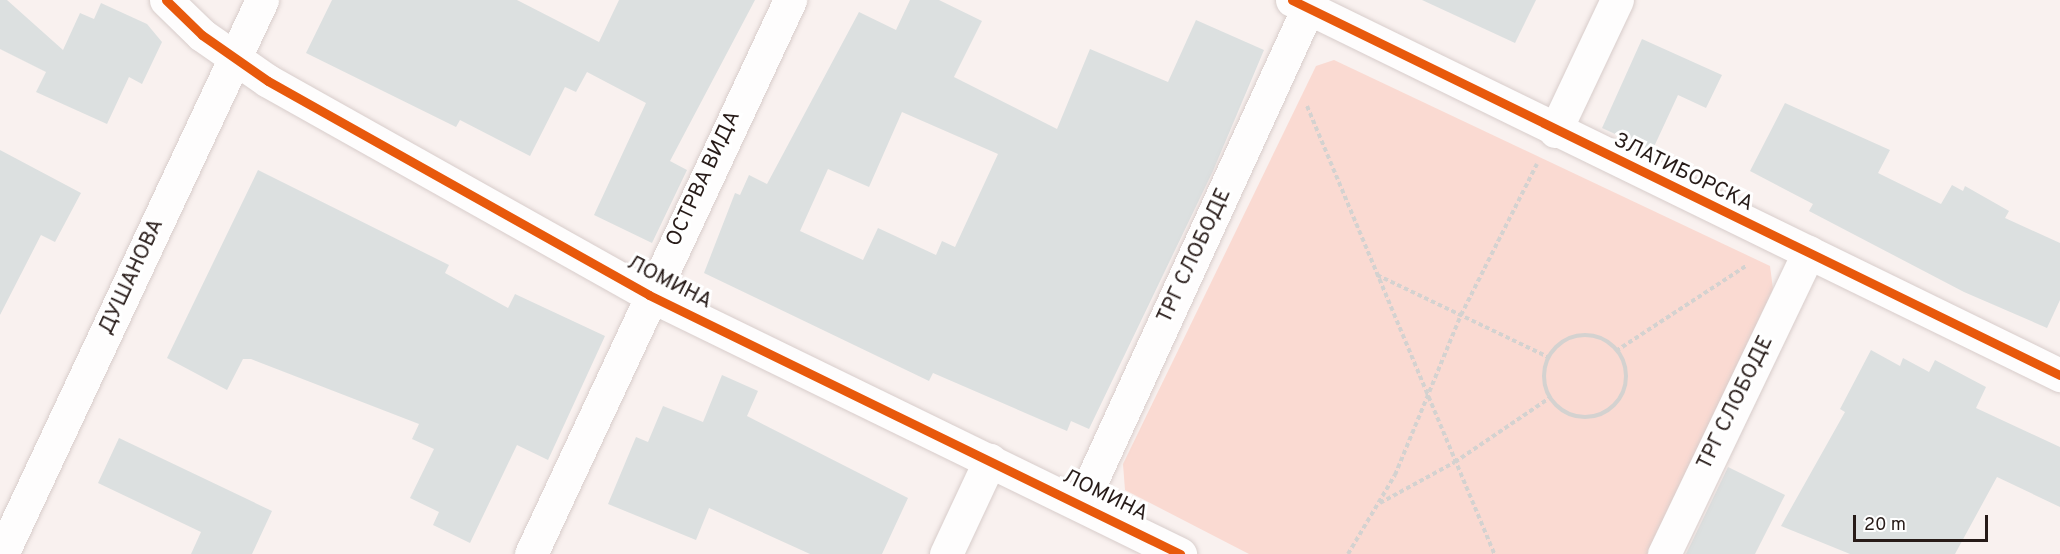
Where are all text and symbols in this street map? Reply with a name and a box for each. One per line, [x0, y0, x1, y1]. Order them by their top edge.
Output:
street label: ОСТРВА ВИДА [661, 107, 747, 251]
street label: ЗЛАТИБОРСКА [1609, 128, 1757, 218]
street label: ТРГ СЛОБОДЕ [1153, 184, 1237, 328]
street label: ДУШАНОВА [94, 215, 170, 339]
street label: ЛОМИНА [622, 251, 716, 315]
street label: ТРГ СЛОБОДЕ [1693, 332, 1779, 474]
street label: ЛОМИНА [1058, 465, 1152, 527]
scale bar [1856, 503, 1991, 541]
text: 20 m [1864, 514, 1906, 537]

